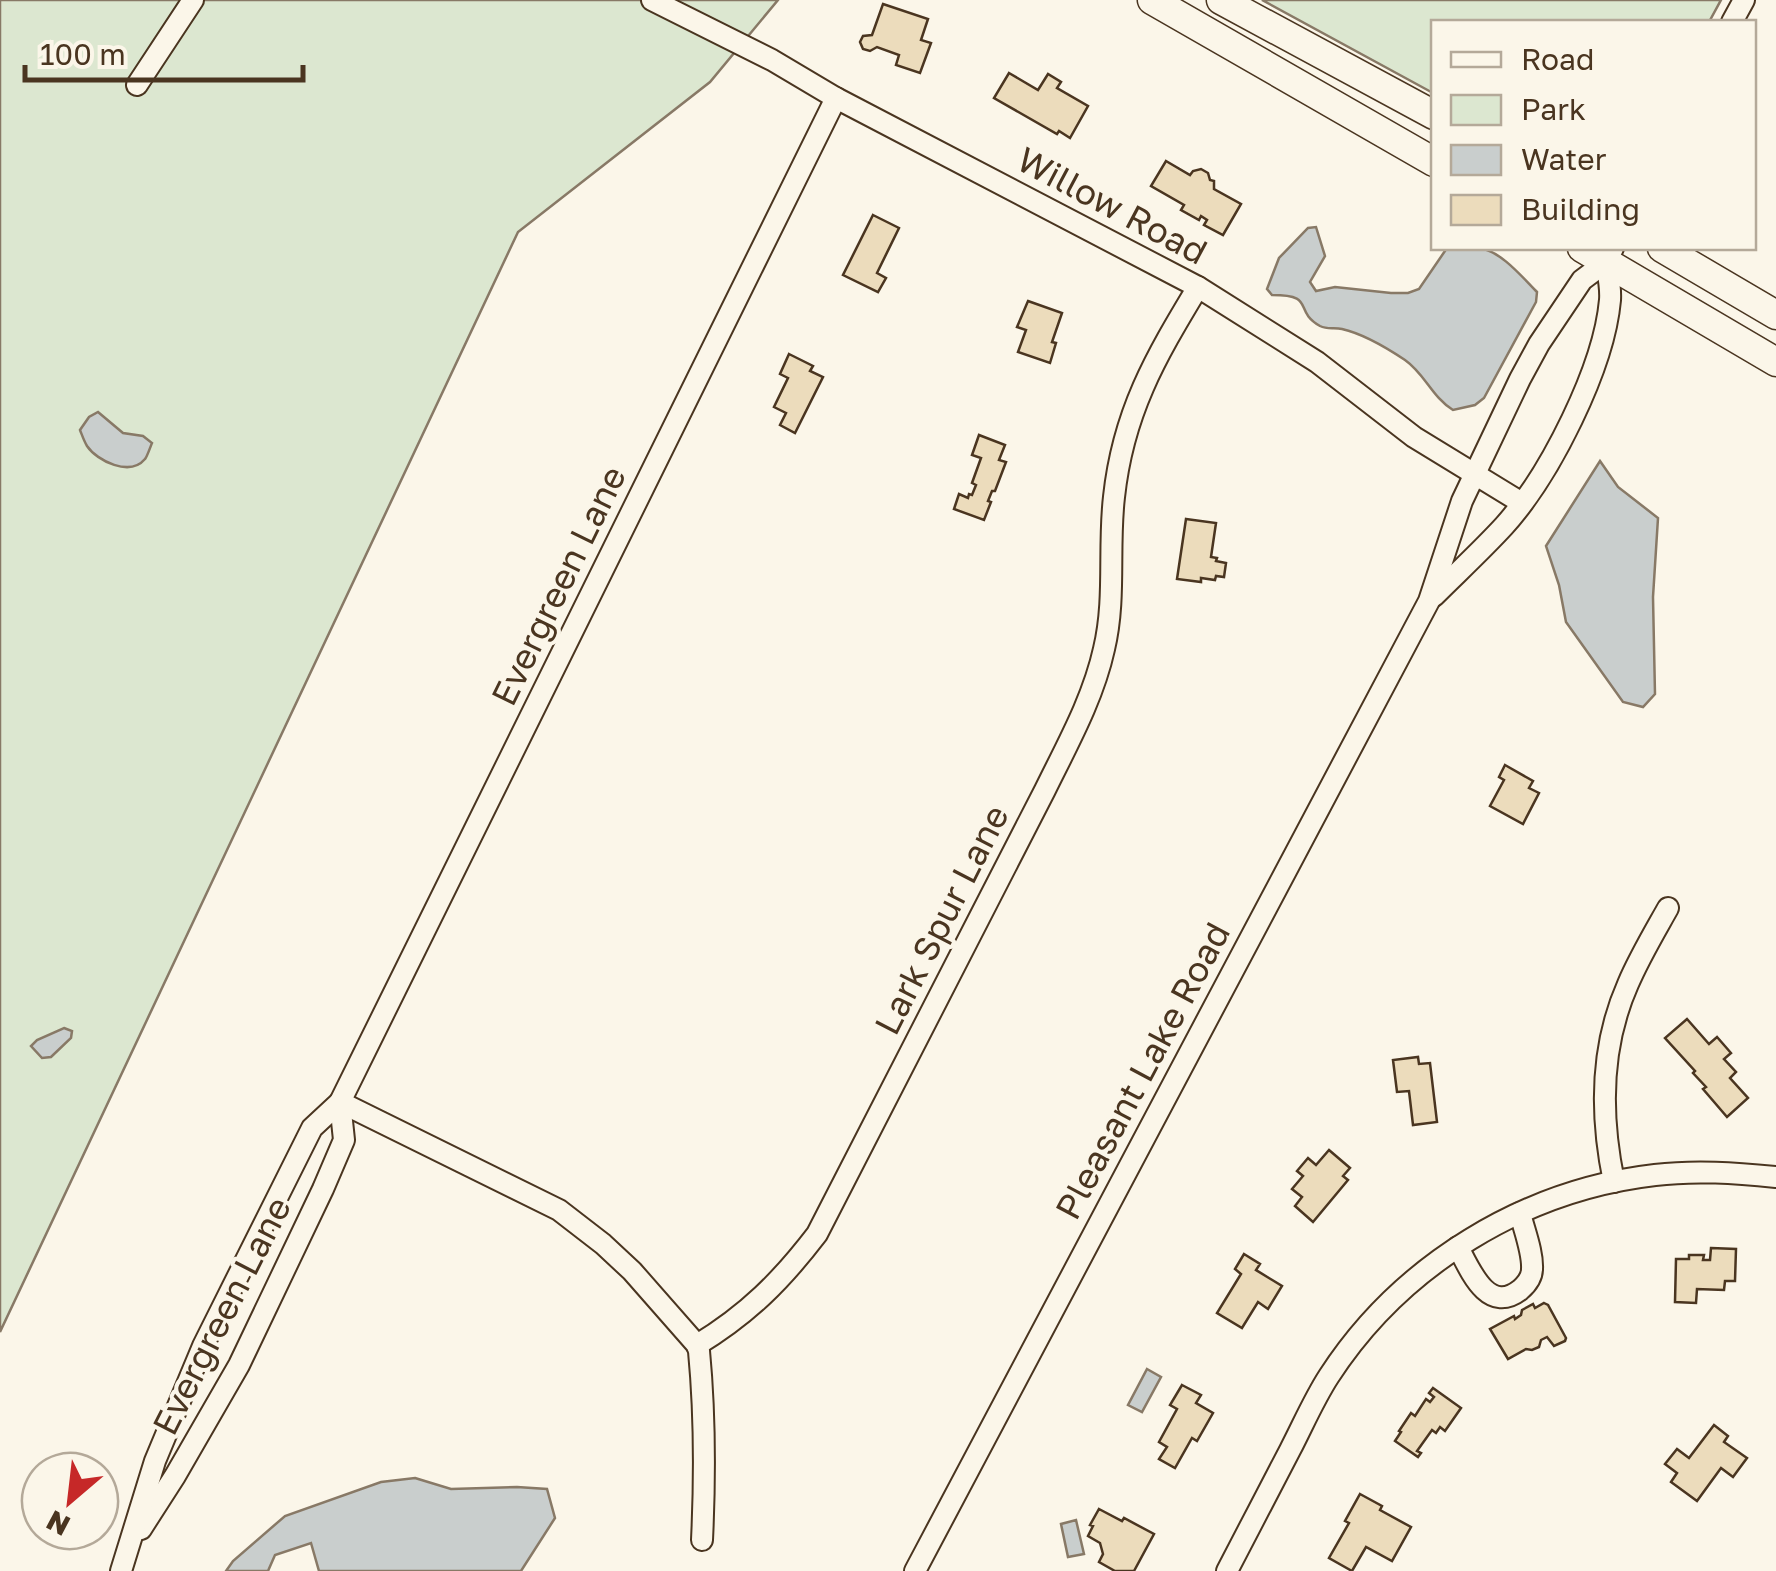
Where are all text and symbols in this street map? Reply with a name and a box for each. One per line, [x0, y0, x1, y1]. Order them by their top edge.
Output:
scale bar [25, 20, 302, 82]
legend [1431, 20, 1756, 250]
text: 100 m [40, 36, 126, 72]
text: Road [1521, 41, 1595, 77]
text: Park [1521, 91, 1586, 127]
street label: Willow Road [1011, 138, 1214, 273]
text: Water [1521, 141, 1607, 177]
text: Building [1521, 191, 1640, 227]
street label: Evergreen Lane [482, 459, 634, 712]
street label: Lark Spur Lane [865, 798, 1017, 1041]
street label: Pleasant Lake Road [1046, 915, 1238, 1226]
street label: Evergreen Lane [143, 1190, 299, 1441]
north arrow [20, 1451, 120, 1551]
text: N [41, 1504, 75, 1543]

